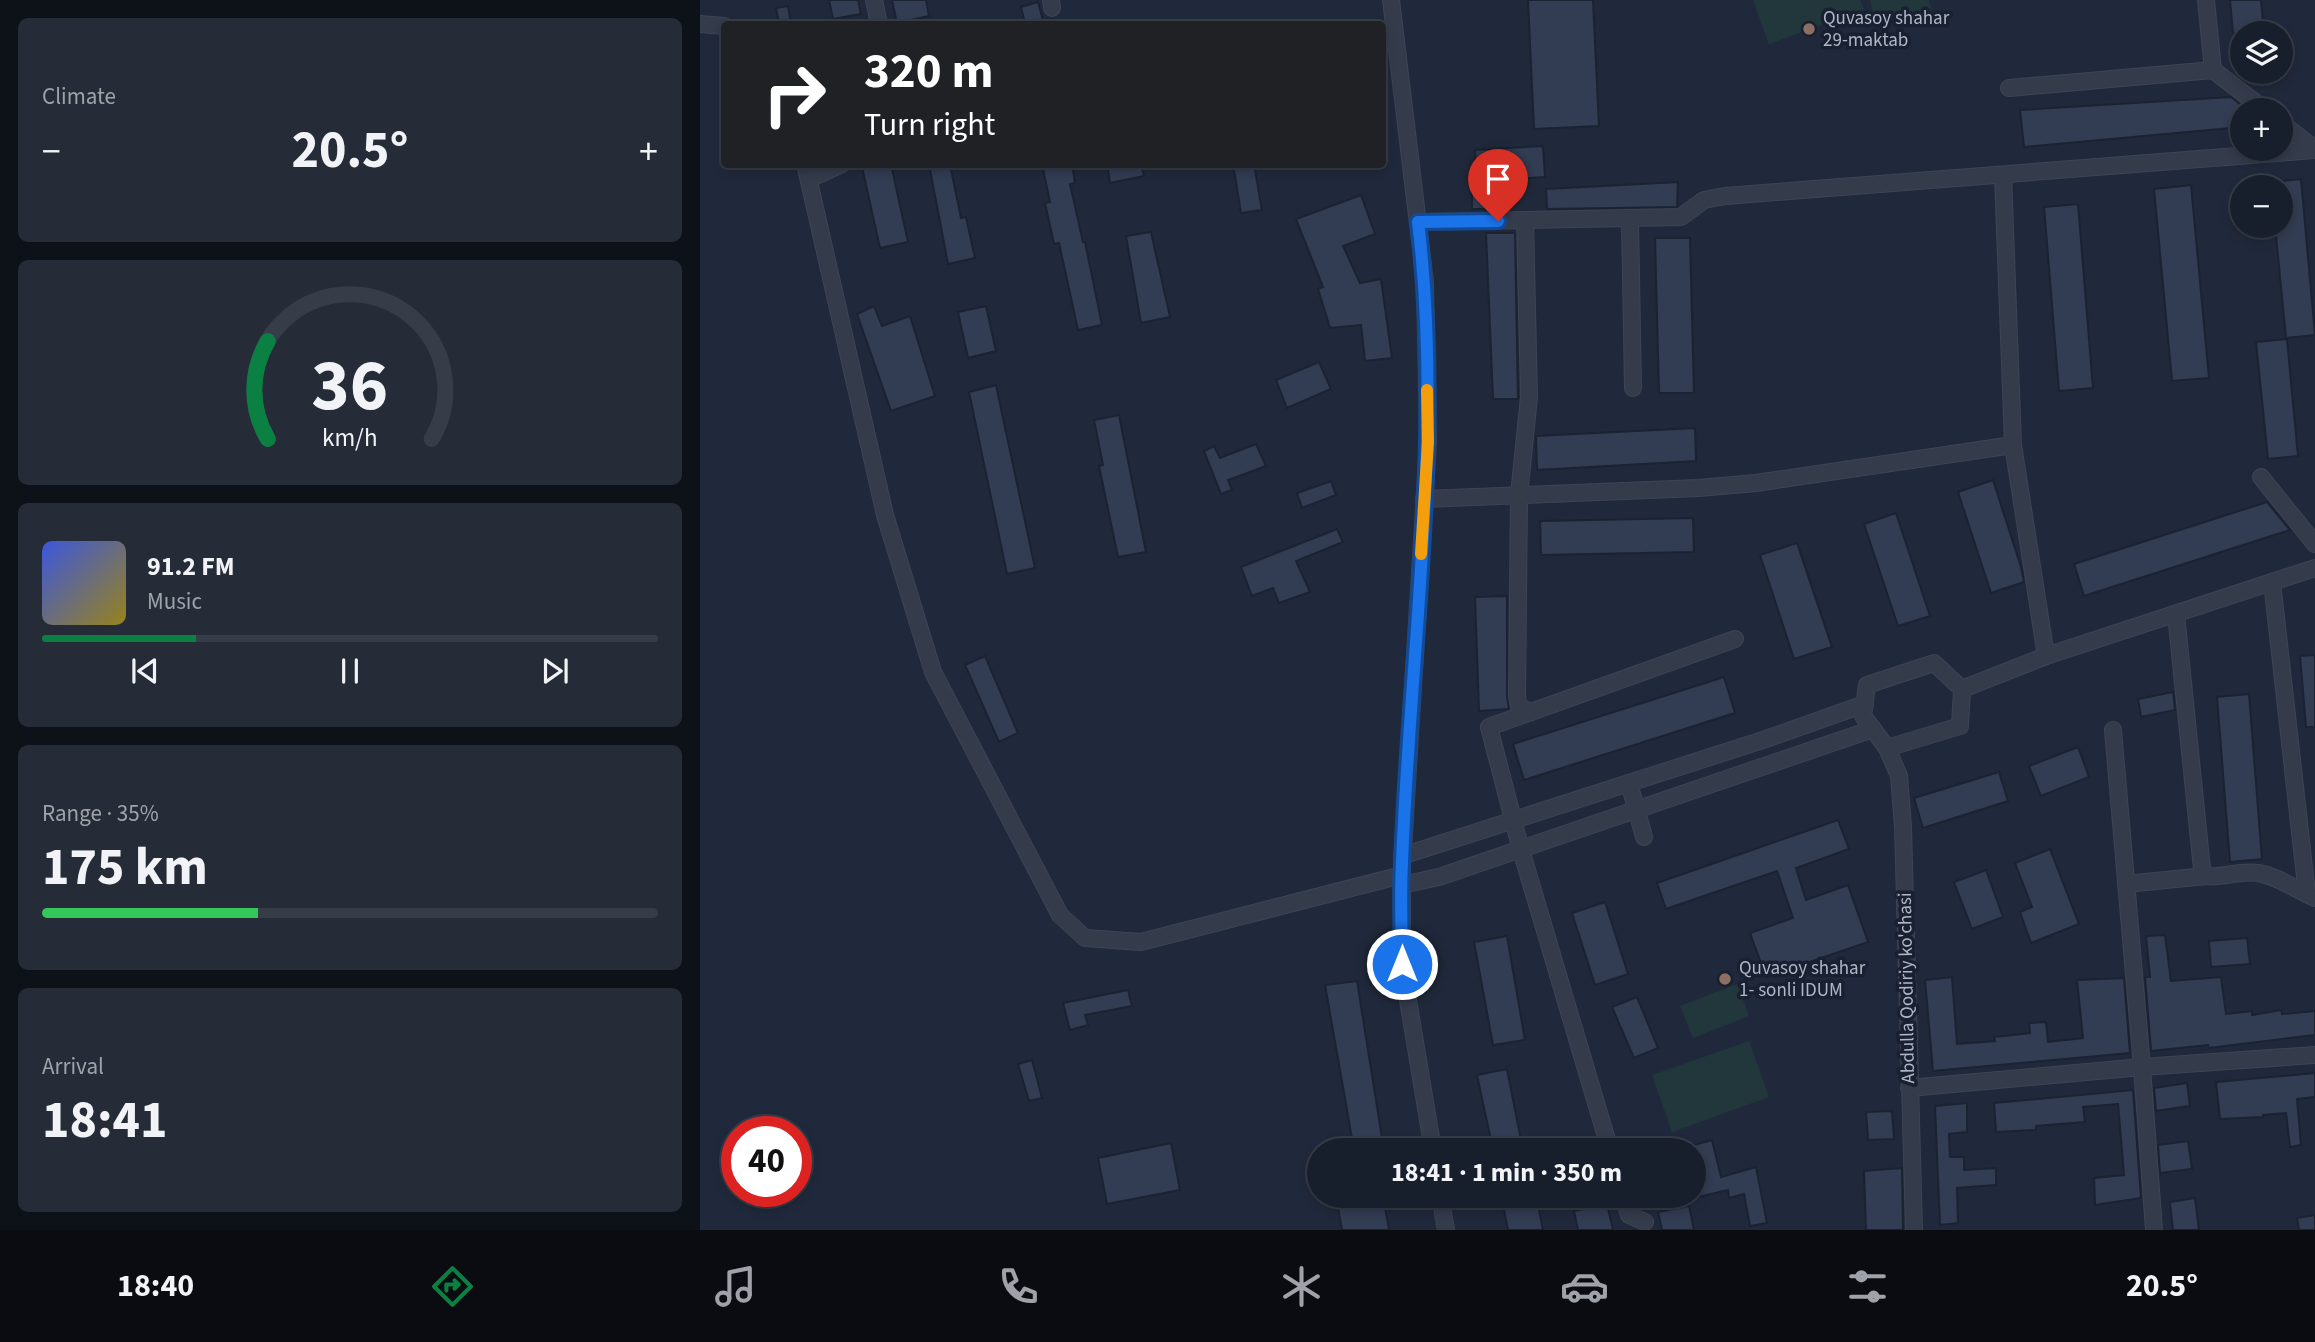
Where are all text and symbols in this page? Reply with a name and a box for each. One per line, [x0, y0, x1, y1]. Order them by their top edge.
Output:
place label: Quvasoy shahar 29-maktab [1823, 5, 1950, 54]
marker: Quvasoy shahar 29-maktab [1801, 21, 1817, 37]
map controls [2230, 21, 2293, 238]
button: layers [2230, 21, 2293, 84]
text: 320 m [864, 37, 993, 107]
icon: right [749, 49, 840, 140]
text: Climate [42, 80, 116, 113]
button: + [2230, 98, 2293, 161]
text: Turn right [864, 102, 995, 148]
text: 20.5° [292, 114, 408, 188]
text: − [42, 125, 61, 179]
text: + [639, 125, 658, 179]
pin [1468, 149, 1528, 221]
icon: arrive [1479, 160, 1517, 198]
button: − [2230, 175, 2293, 238]
text: 36 [312, 334, 388, 438]
text: km/h [322, 419, 378, 455]
text: 91.2 FM [147, 548, 235, 585]
text: Music [147, 585, 202, 618]
icon: previous [126, 652, 164, 690]
icon: pause [331, 652, 369, 690]
icon: next [536, 652, 574, 690]
text: Range · 35% [42, 797, 159, 830]
text: 175 km [42, 831, 208, 905]
street label: Abdulla Qodiriy ko'chasi [1892, 892, 1922, 1084]
position arrow [1365, 927, 1439, 1001]
place label: Quvasoy shahar 1- sonli IDUM [1739, 955, 1866, 1004]
marker: Quvasoy shahar 1- sonli IDUM [1717, 971, 1733, 987]
text: Arrival [42, 1050, 104, 1083]
text: 18:41 [42, 1084, 167, 1158]
speed limit sign: 40 [721, 1116, 812, 1207]
text: 18:41 · 1 min · 350 m [1391, 1154, 1622, 1191]
icon: directions [428, 1262, 477, 1311]
icon: music [711, 1262, 760, 1311]
icon: phone [994, 1262, 1043, 1311]
icon: climate [1277, 1262, 1326, 1311]
icon: car [1560, 1262, 1609, 1311]
icon: filters [1843, 1262, 1892, 1311]
text: 18:40 [117, 1263, 194, 1309]
text: 20.5° [2126, 1263, 2198, 1309]

